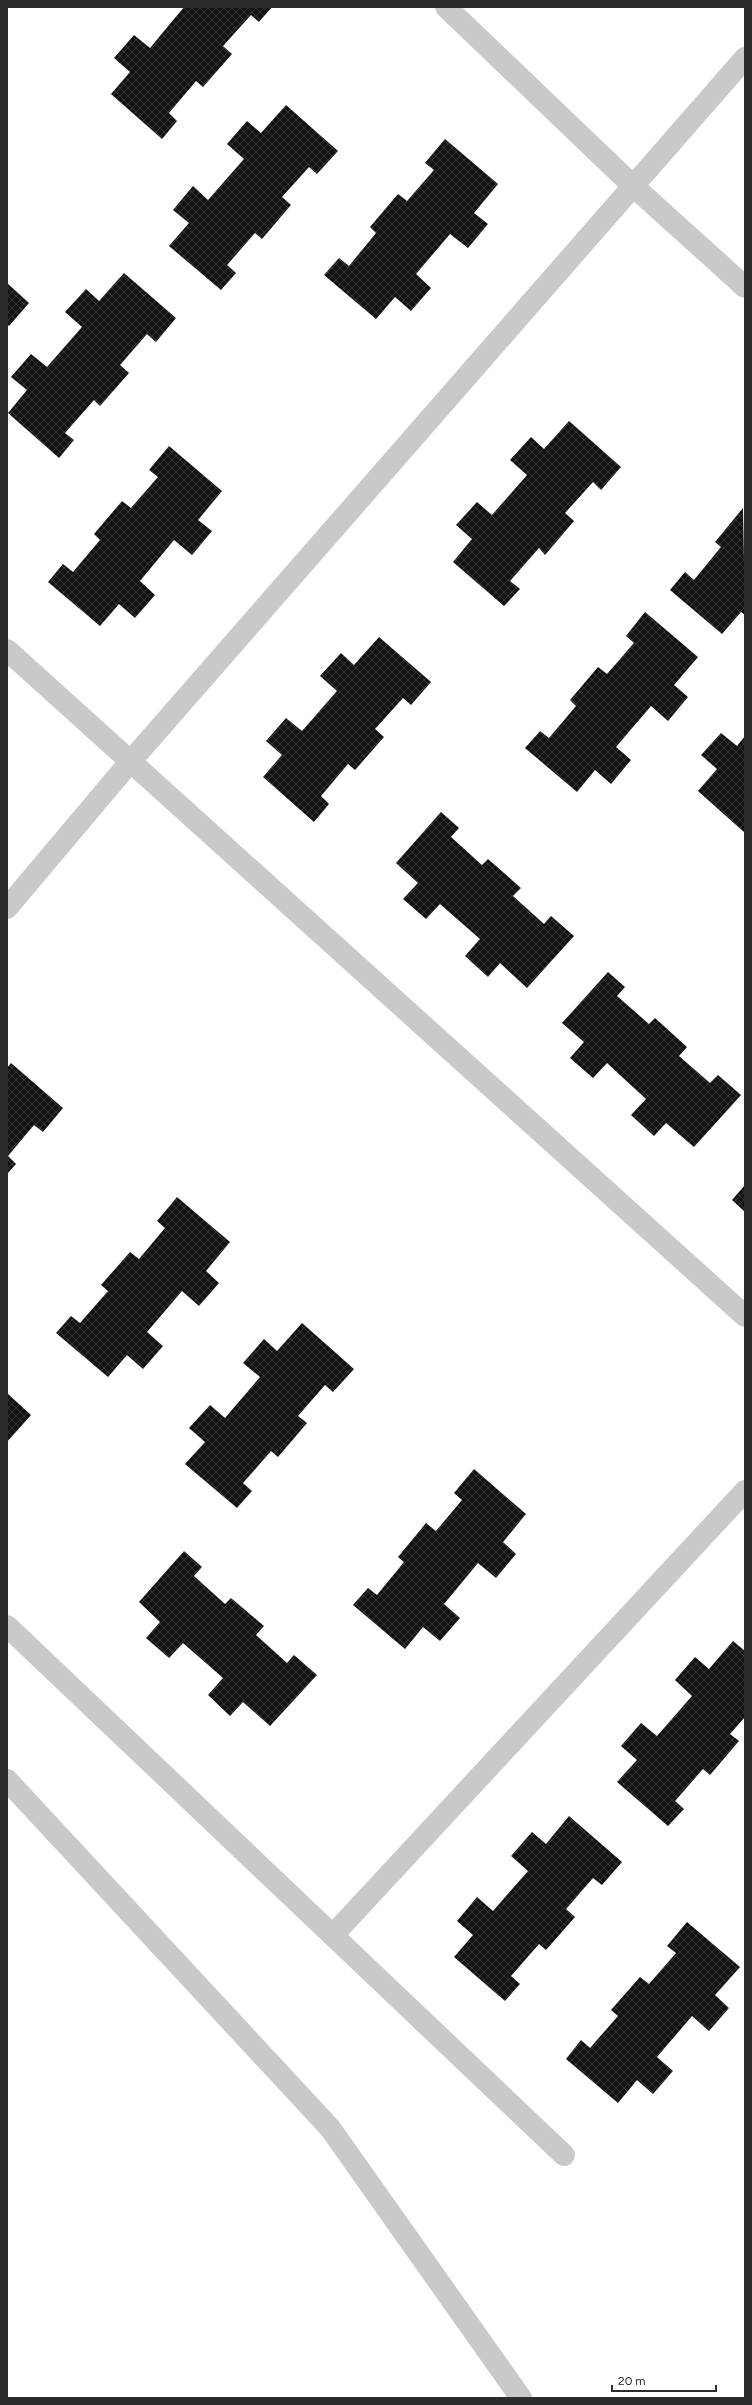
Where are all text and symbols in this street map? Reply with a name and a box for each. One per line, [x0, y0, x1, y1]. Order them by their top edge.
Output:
scale bar [612, 2367, 716, 2393]
text: 20 m [618, 2374, 646, 2388]

